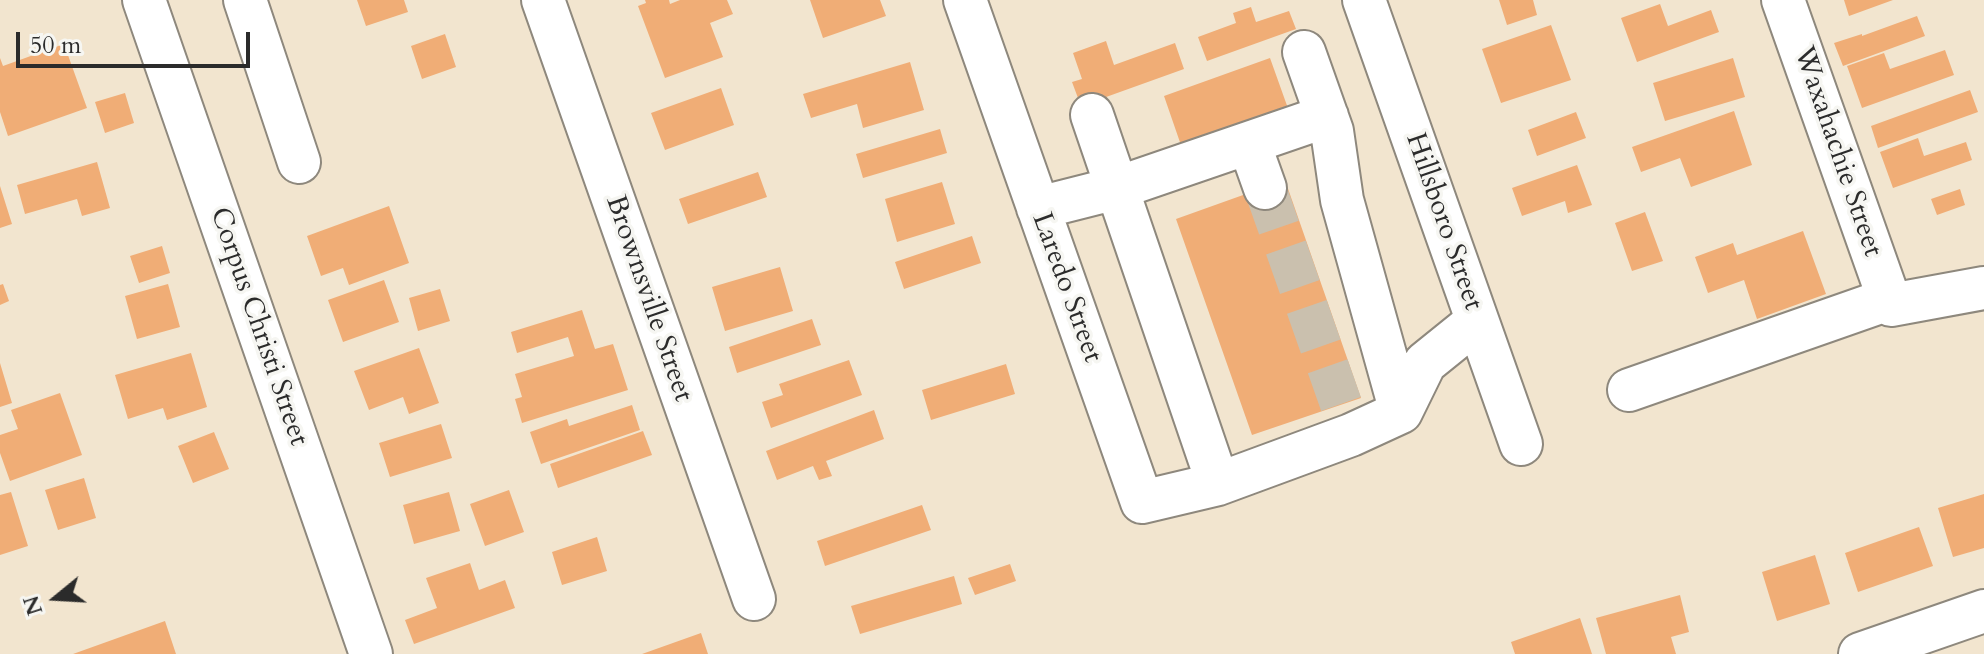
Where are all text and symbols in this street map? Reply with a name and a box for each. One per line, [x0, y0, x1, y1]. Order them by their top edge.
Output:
scale bar [20, 16, 254, 66]
text: 50 m [30, 29, 81, 62]
street label: Waxahachie Street [1785, 42, 1889, 262]
street label: Hillsboro Street [1397, 129, 1489, 315]
street label: Brownsville Street [597, 191, 699, 407]
street label: Corpus Christi Street [201, 203, 315, 451]
street label: Laredo Street [1023, 209, 1109, 367]
north arrow [16, 558, 96, 638]
text: N [16, 592, 50, 619]

